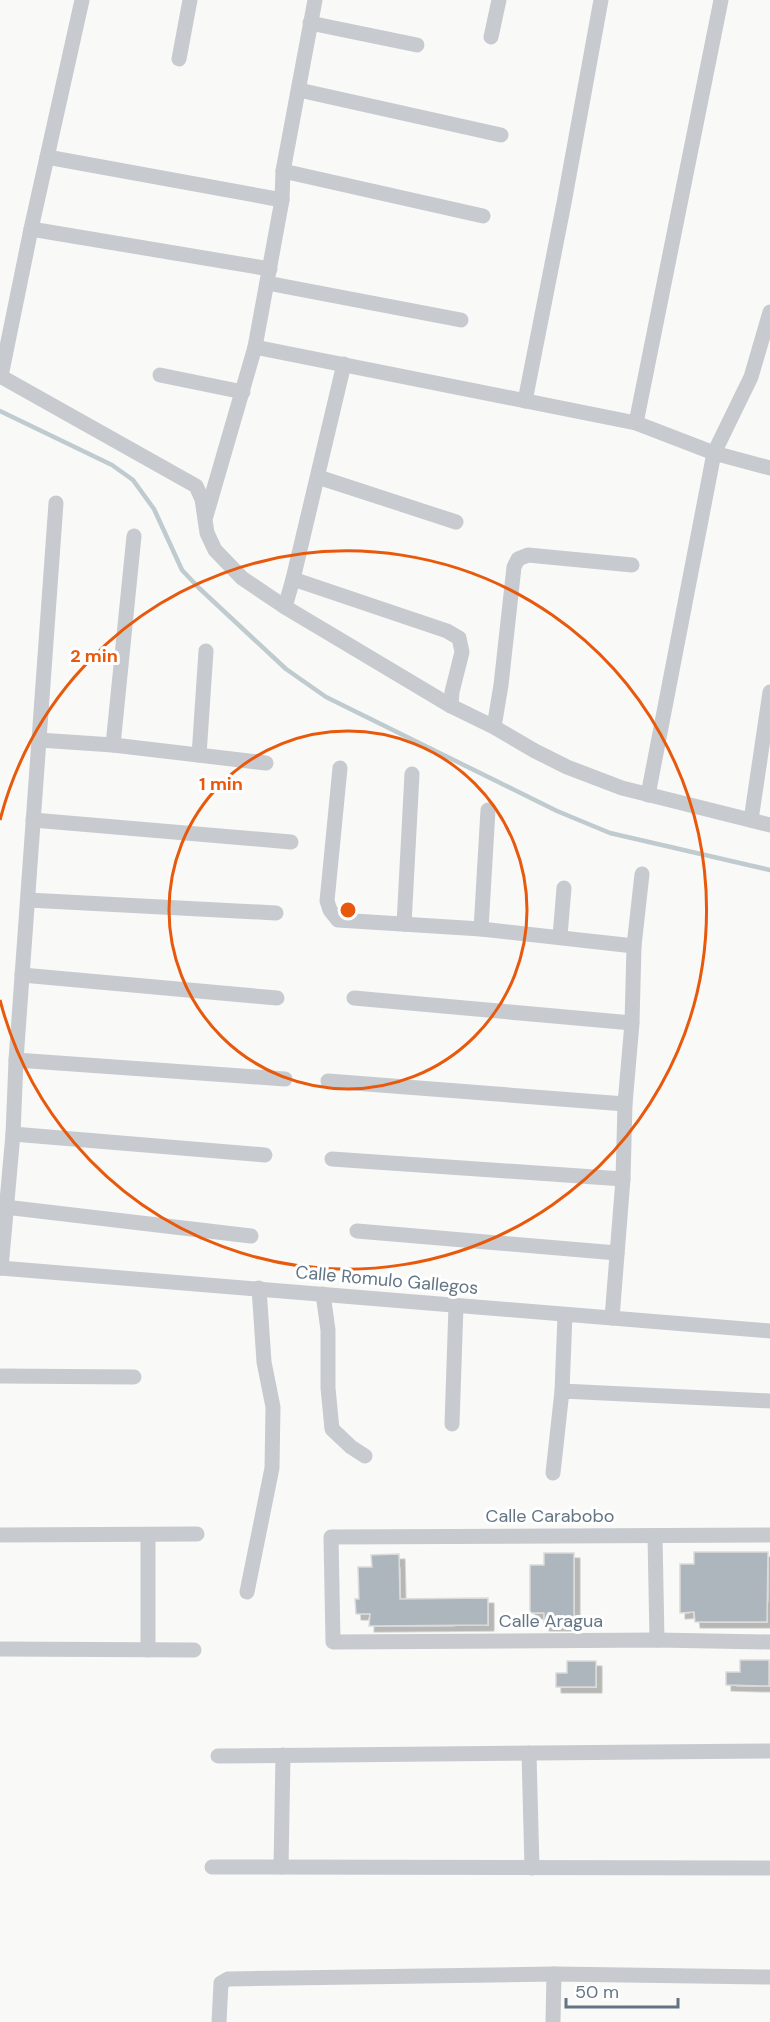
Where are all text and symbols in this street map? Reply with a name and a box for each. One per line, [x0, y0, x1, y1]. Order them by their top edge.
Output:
text: 2 min [70, 644, 118, 668]
text: 1 min [199, 772, 243, 796]
centre of rings [338, 900, 358, 920]
street label: Calle Romulo Gallegos [295, 1260, 479, 1300]
street label: Calle Carabobo [486, 1504, 614, 1528]
street label: Calle Aragua [499, 1609, 603, 1633]
scale bar [566, 1971, 678, 2009]
text: 50 m [575, 1980, 619, 2004]

